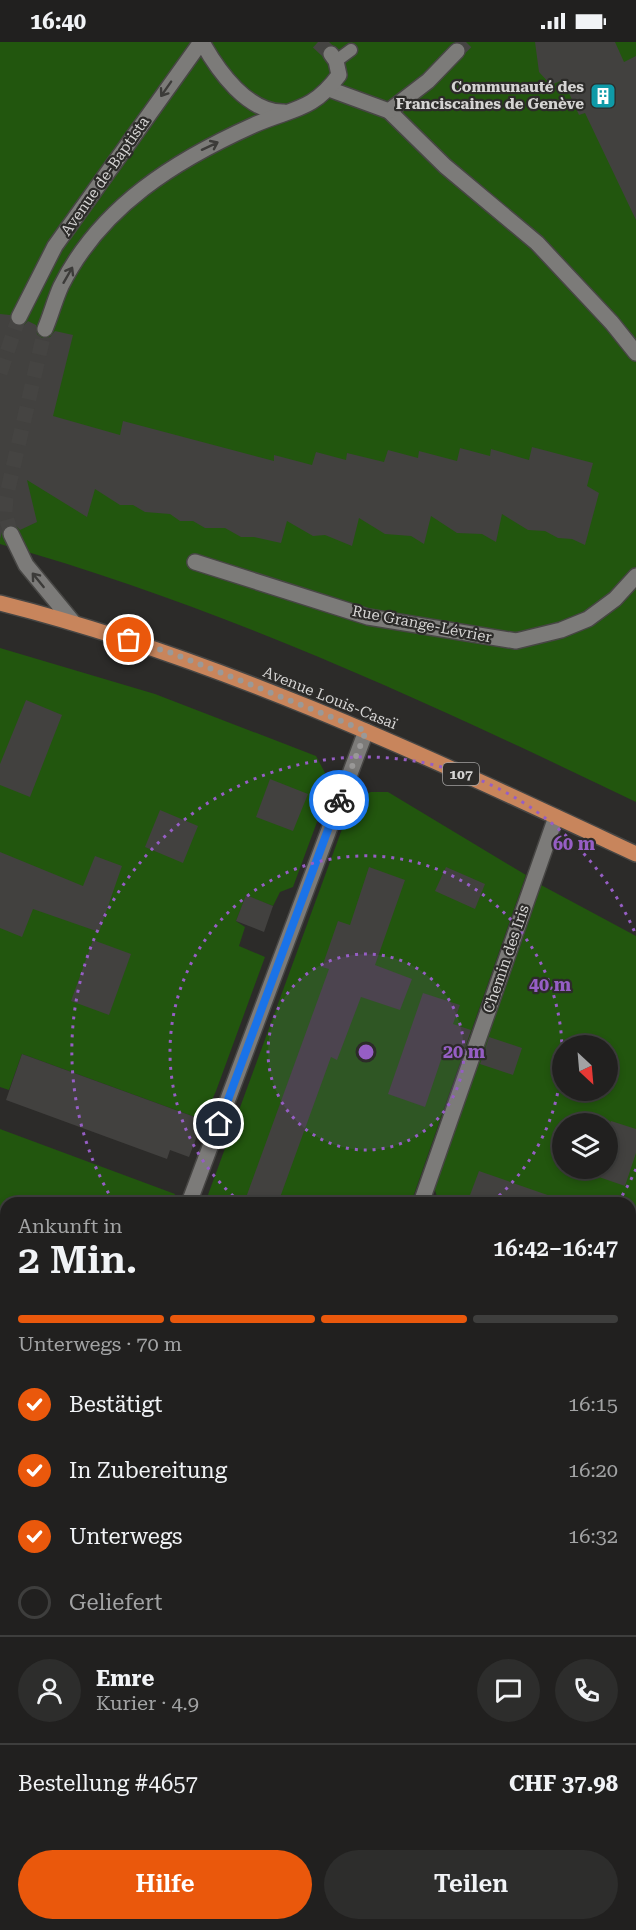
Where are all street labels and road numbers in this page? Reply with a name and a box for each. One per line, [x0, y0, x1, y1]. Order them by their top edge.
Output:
street label: Avenue de-Baptista [57, 113, 153, 239]
street label: Rue Grange-Lévrier [351, 602, 493, 646]
street label: Avenue Louis-Casaï [260, 663, 400, 733]
road number: 107 [443, 763, 479, 785]
street label: Chemin des Iris [479, 903, 533, 1015]

